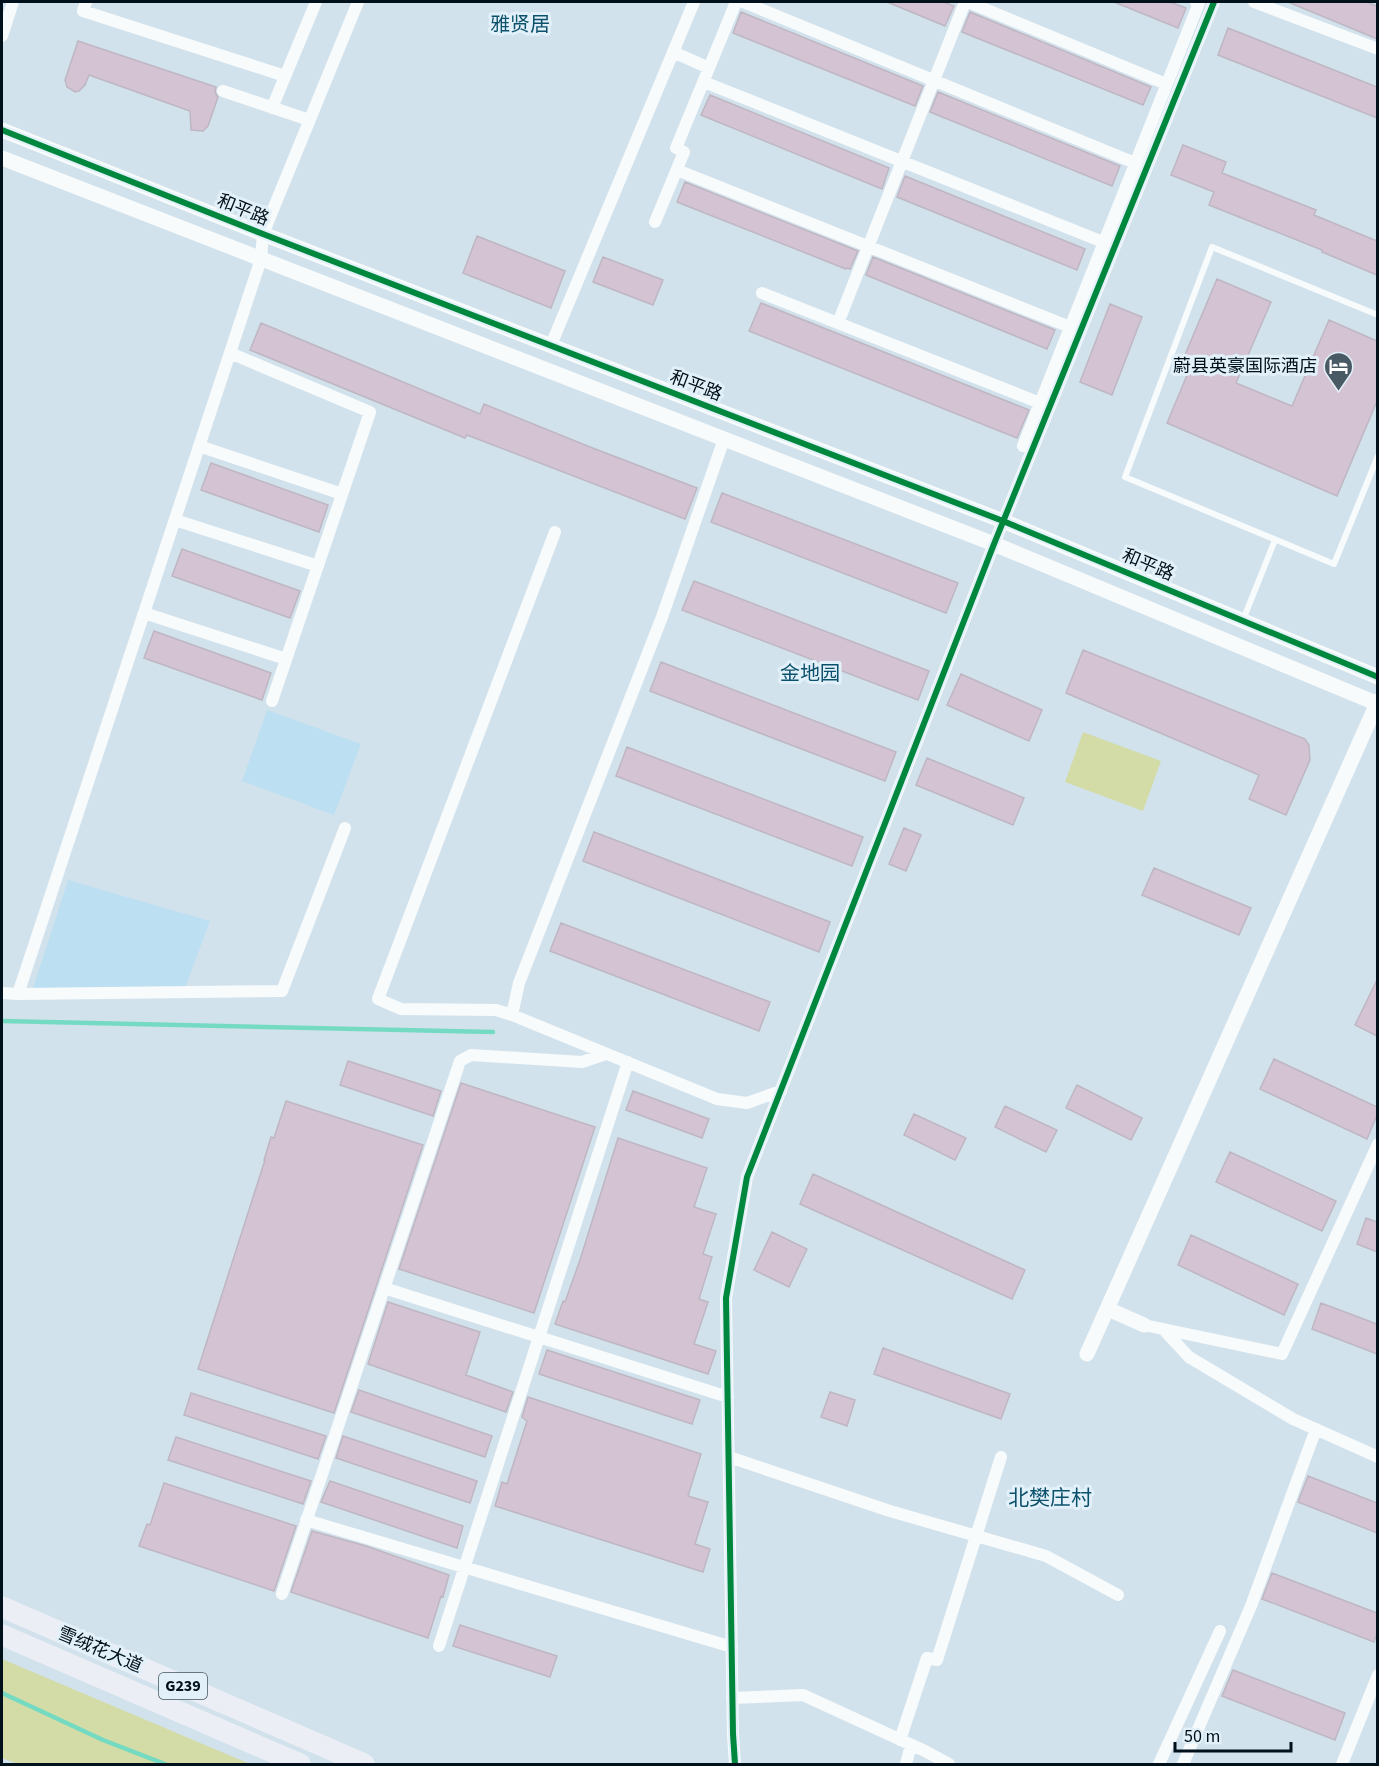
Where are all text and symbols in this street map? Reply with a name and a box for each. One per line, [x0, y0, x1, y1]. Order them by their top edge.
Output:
district label: 雅贤居 [490, 11, 550, 39]
street label: 和平路 [213, 188, 273, 232]
hotel icon: 蔚县英豪国际酒店 [1322, 350, 1354, 392]
place label: 蔚县英豪国际酒店 [1173, 354, 1317, 379]
street label: 和平路 [666, 365, 726, 407]
street label: 和平路 [1118, 543, 1178, 587]
district label: 金地园 [780, 660, 840, 688]
district label: 北樊庄村 [1008, 1483, 1092, 1513]
street label: 雪绒花大道 [54, 1621, 146, 1679]
road number: G239 [159, 1673, 207, 1699]
scale bar [1175, 1715, 1290, 1753]
text: 50 m [1184, 1724, 1220, 1749]

